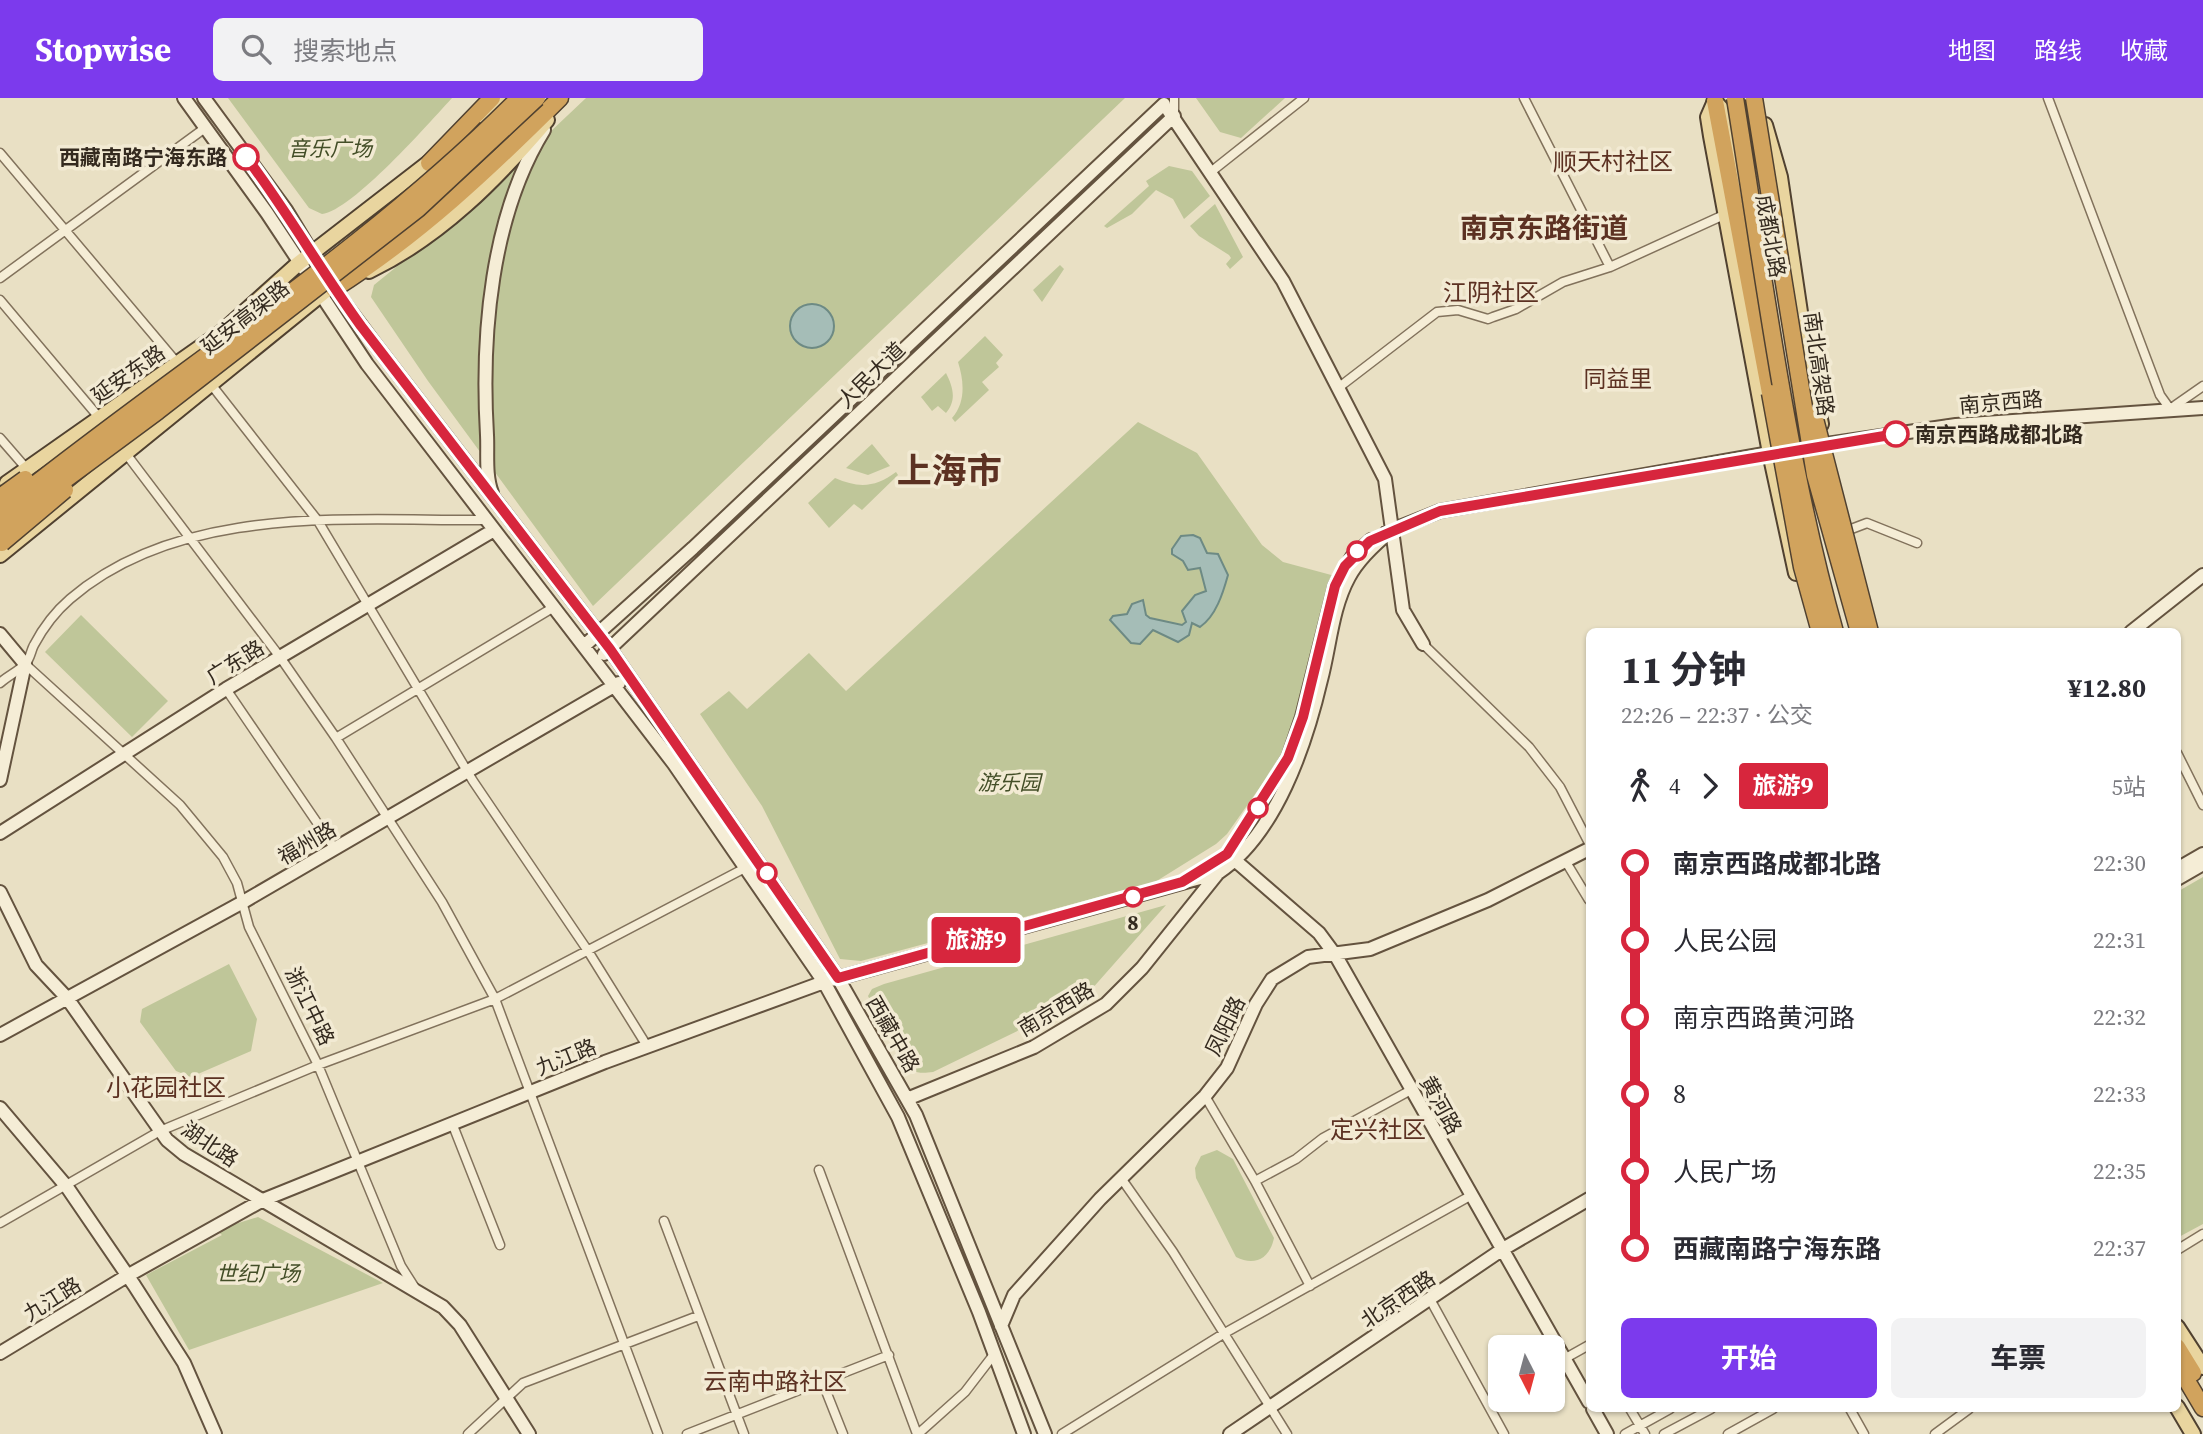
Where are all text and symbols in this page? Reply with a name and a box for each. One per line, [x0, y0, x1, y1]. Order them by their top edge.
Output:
search box [213, 18, 703, 81]
text: Stopwise [35, 27, 171, 72]
icon: search [237, 30, 275, 68]
text: 搜索地点 [293, 33, 397, 69]
text: 地图 [1948, 34, 1996, 67]
text: 路线 [2034, 34, 2082, 67]
text: 收藏 [2120, 34, 2168, 67]
park label: 音乐广场 [288, 134, 374, 163]
place label: 西藏南路宁海东路 [59, 143, 227, 172]
marker: 西藏南路宁海东路 [233, 144, 259, 170]
district label: 顺天村社区 [1553, 145, 1673, 178]
street label: 成都北路 [1749, 192, 1793, 280]
district label: 南京东路街道 [1460, 209, 1628, 247]
street label: 延安高架路 [195, 273, 295, 361]
district label: 江阴社区 [1443, 276, 1539, 309]
street label: 南北高架路 [1797, 310, 1841, 418]
street label: 人民大道 [831, 335, 911, 415]
street label: 延安东路 [85, 338, 171, 410]
district label: 同益里 [1584, 363, 1653, 395]
street label: 南京西路 [1958, 384, 2044, 420]
place label: 南京西路成都北路 [1915, 420, 2083, 449]
marker: 南京西路成都北路 [1883, 421, 1909, 447]
district label: 上海市 [896, 447, 1002, 495]
unlabelled marker [1347, 541, 1367, 561]
street label: 广东路 [201, 633, 269, 691]
text: 11 分钟 [1621, 644, 1746, 696]
text: ¥12.80 [2068, 670, 2146, 706]
text: 22:26 – 22:37 · 公交 [1621, 699, 1813, 731]
icon: walk [1621, 767, 1659, 805]
icon: forward [1691, 767, 1729, 805]
park label: 游乐园 [978, 768, 1043, 797]
text: 旅游9 [1753, 769, 1814, 802]
text: 4 [1669, 770, 1681, 802]
text: 5站 [2112, 771, 2146, 803]
unlabelled marker [1248, 798, 1268, 818]
street label: 福州路 [272, 815, 342, 871]
text: 南京西路成都北路 [1673, 846, 1881, 882]
text: 22:30 [2093, 847, 2146, 879]
unlabelled marker [757, 863, 777, 883]
marker: 8 [1123, 887, 1143, 907]
place label: 8 [1127, 908, 1139, 937]
line badge: 旅游9 [936, 917, 1016, 963]
text: 旅游9 [945, 923, 1007, 956]
text: 人民公园 [1673, 923, 1777, 959]
text: 22:31 [2093, 924, 2146, 956]
street label: 浙江中路 [279, 962, 341, 1050]
street label: 南京西路 [1013, 975, 1099, 1043]
street label: 西藏中路 [859, 990, 927, 1078]
street label: 凤阳路 [1198, 991, 1252, 1061]
text: 南京西路黄河路 [1673, 1000, 1855, 1036]
text: 22:32 [2093, 1001, 2146, 1033]
street label: 九江路 [531, 1032, 601, 1082]
street label: 黄河路 [1413, 1070, 1469, 1140]
district label: 小花园社区 [106, 1071, 226, 1104]
text: 8 [1673, 1076, 1686, 1112]
text: 22:33 [2093, 1078, 2146, 1110]
district label: 定兴社区 [1330, 1113, 1426, 1146]
street label: 湖北路 [176, 1114, 244, 1174]
text: 人民广场 [1673, 1154, 1777, 1190]
text: 22:35 [2093, 1155, 2146, 1187]
text: 西藏南路宁海东路 [1673, 1231, 1881, 1267]
text: 22:37 [2093, 1232, 2146, 1264]
park label: 世纪广场 [216, 1259, 302, 1288]
street label: 北京西路 [1355, 1263, 1441, 1335]
street label: 九江路 [18, 1270, 86, 1328]
button: 开始 [1621, 1318, 1877, 1398]
button: 车票 [1891, 1318, 2146, 1398]
north arrow [1488, 1335, 1564, 1412]
map controls [1488, 1335, 1565, 1412]
district label: 云南中路社区 [703, 1365, 847, 1398]

